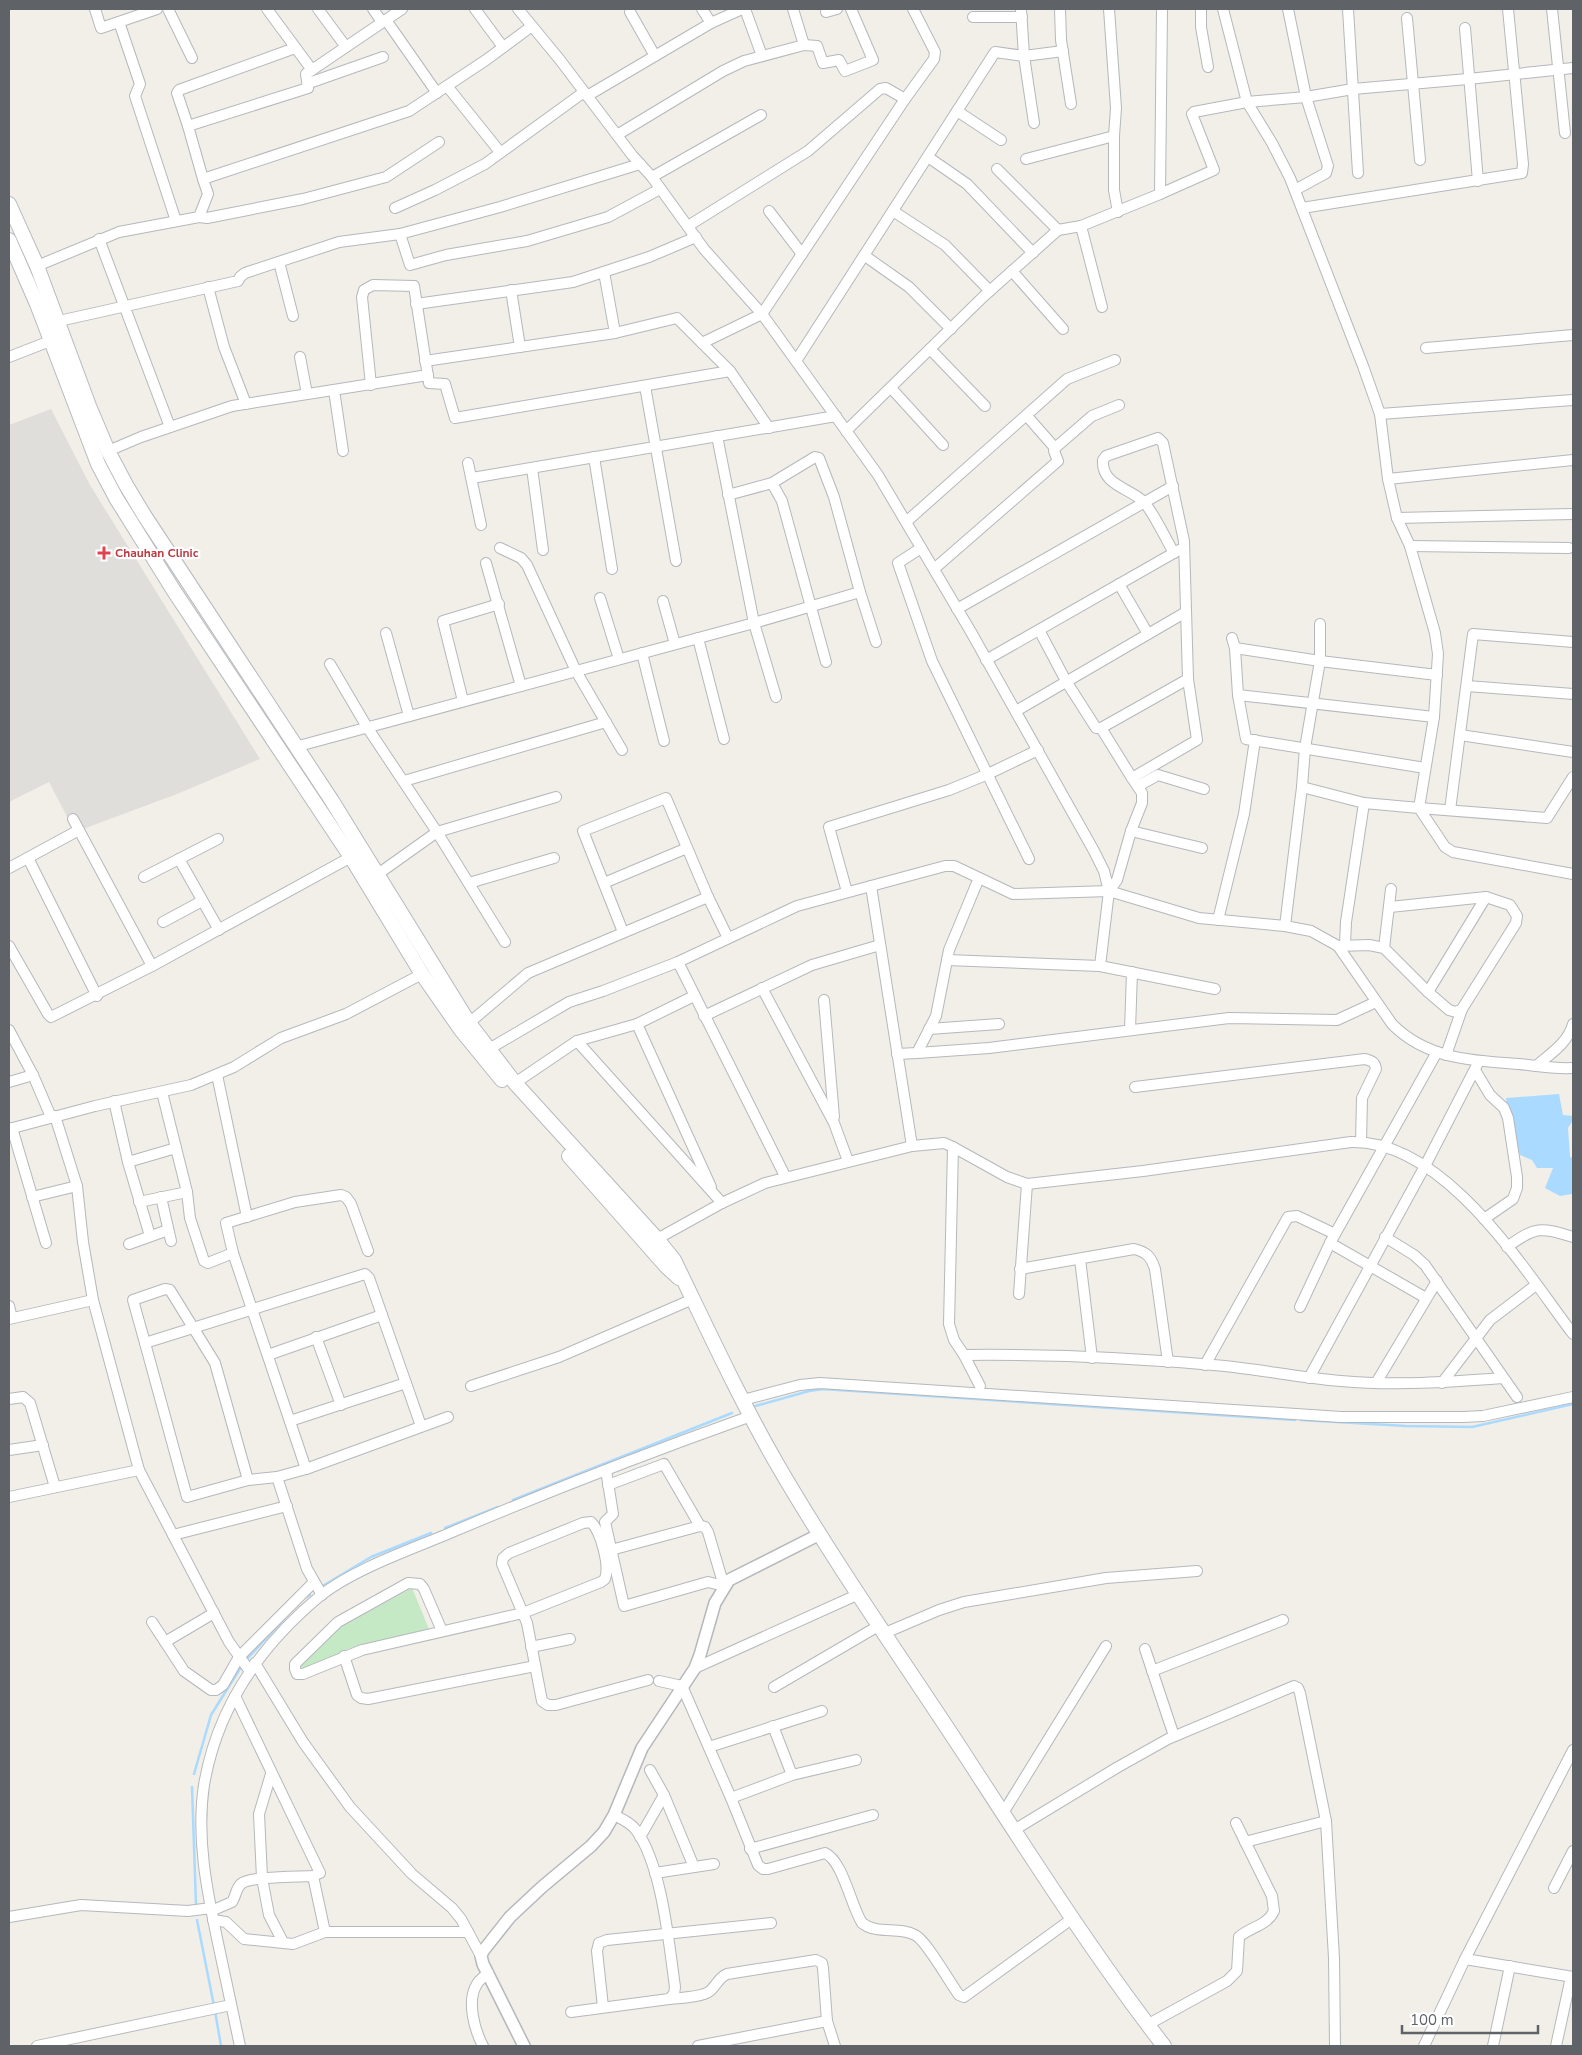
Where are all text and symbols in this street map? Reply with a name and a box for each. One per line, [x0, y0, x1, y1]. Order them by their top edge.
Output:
place label: Chauhan Clinic [115, 545, 199, 561]
marker: Chauhan Clinic [97, 546, 111, 560]
scale bar [1402, 2002, 1538, 2034]
text: 100 m [1410, 2010, 1454, 2030]

